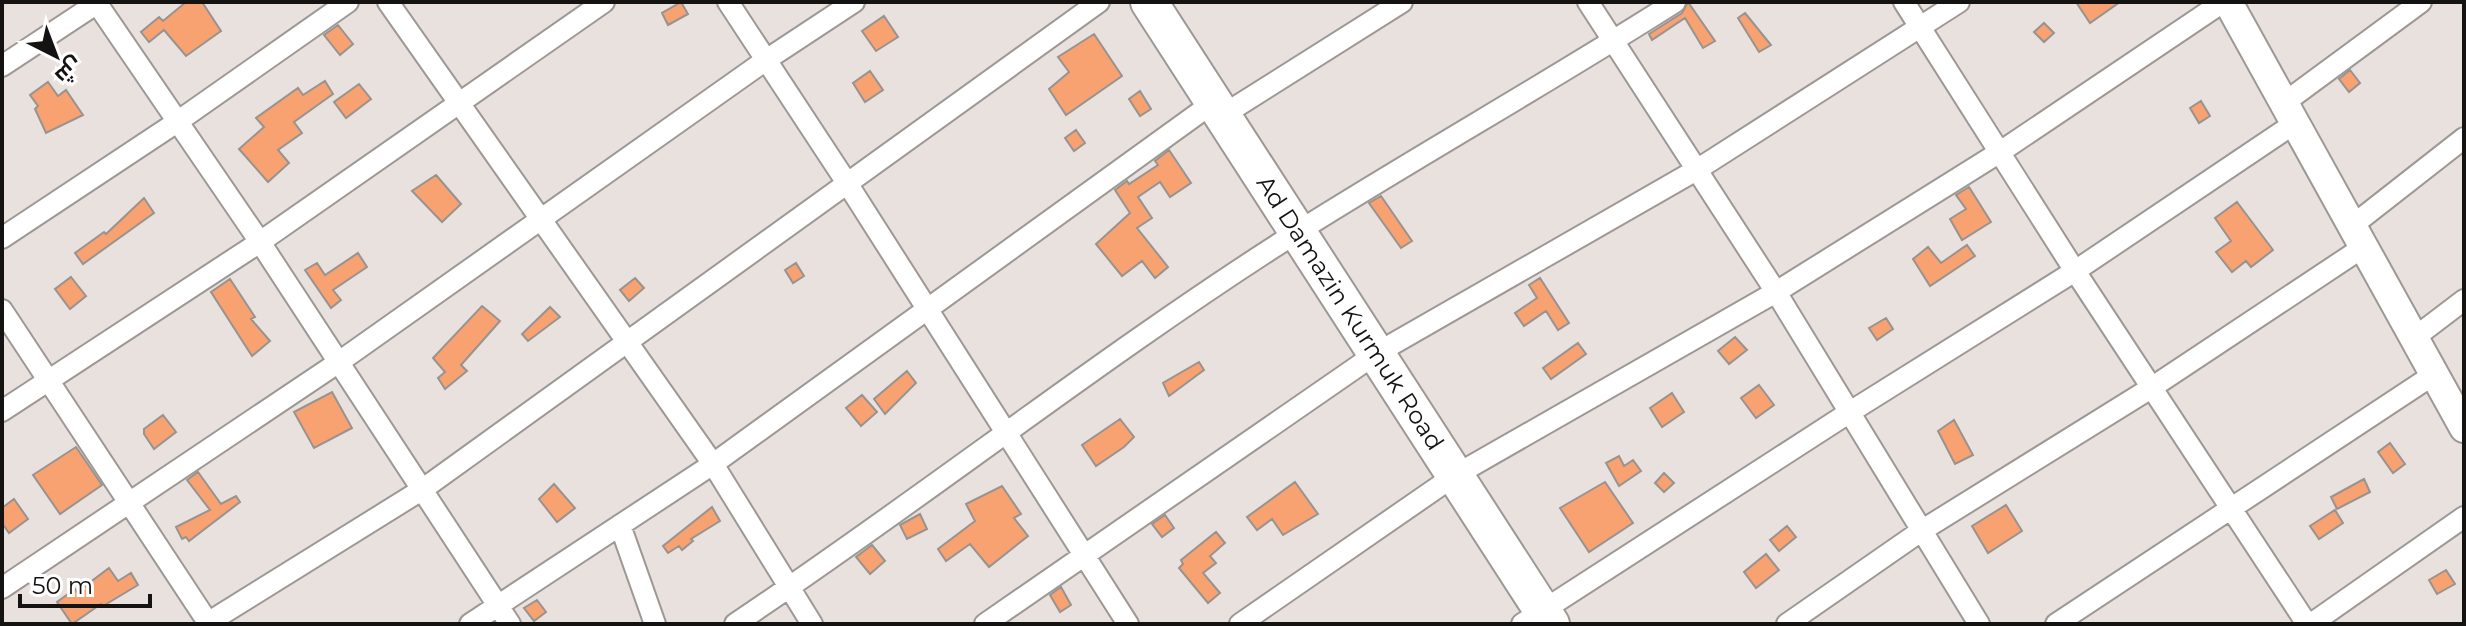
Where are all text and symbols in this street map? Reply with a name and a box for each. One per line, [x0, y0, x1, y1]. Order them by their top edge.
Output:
north arrow [16, 16, 96, 96]
text: ش [50, 51, 89, 90]
street label: Ad Damazin Kurmuk Road [1251, 170, 1450, 456]
scale bar [20, 558, 150, 608]
text: 50 m [32, 571, 93, 600]

